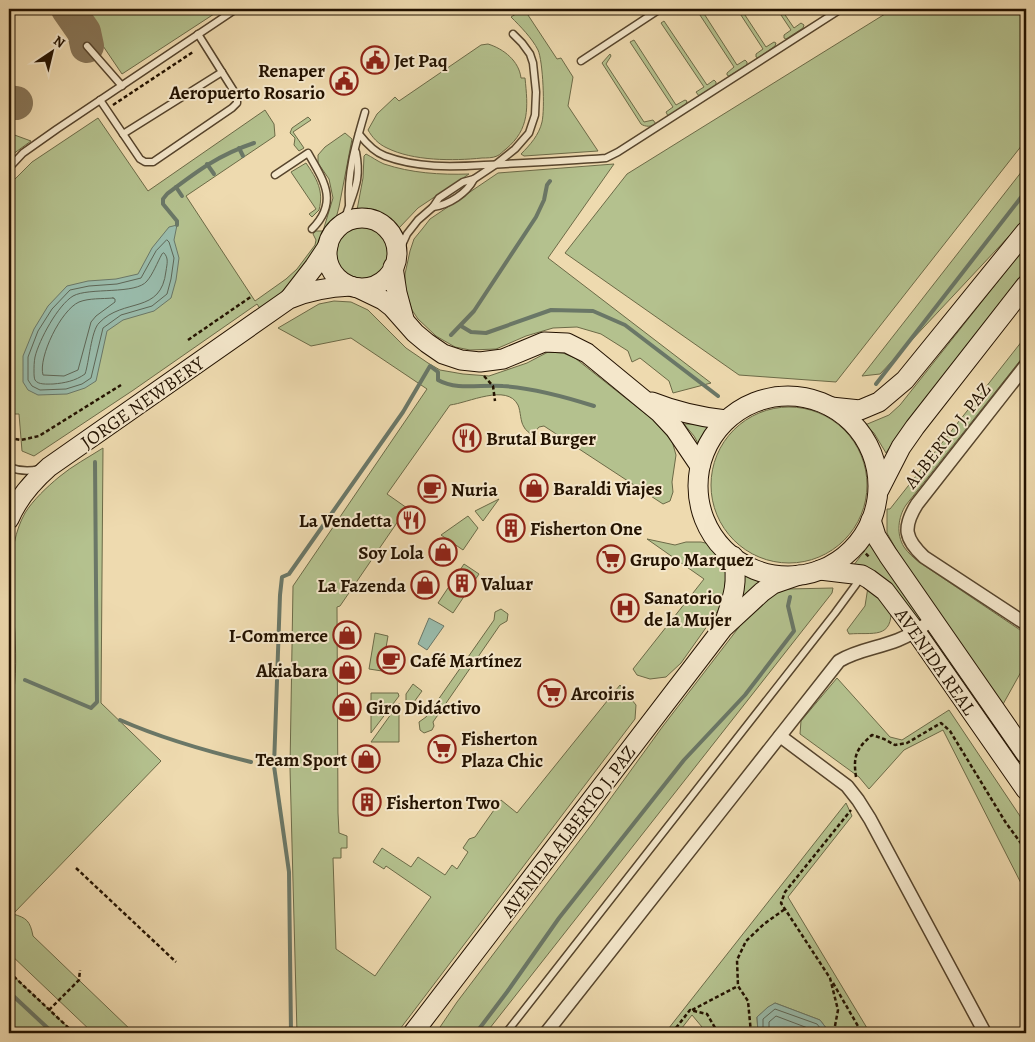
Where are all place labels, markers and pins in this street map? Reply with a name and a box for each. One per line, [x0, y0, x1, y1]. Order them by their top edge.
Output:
public building icon: Jet Paq [360, 45, 390, 75]
place label: Jet Paq [394, 48, 448, 74]
place label: Renaper Aeropuerto Rosario [168, 58, 325, 106]
public building icon: Renaper Aeropuerto Rosario [329, 66, 359, 96]
restaurant icon: Brutal Burger [452, 423, 482, 453]
place label: Brutal Burger [486, 426, 596, 452]
shop icon: Baraldi Viajes [519, 473, 549, 503]
cafe icon: Nuria [417, 474, 447, 504]
place label: Baraldi Viajes [553, 476, 663, 502]
place label: Nuria [451, 477, 498, 503]
restaurant icon: La Vendetta [396, 505, 426, 535]
place label: La Vendetta [299, 508, 393, 534]
building icon: Fisherton One [496, 513, 526, 543]
place label: Fisherton One [530, 516, 642, 542]
shop icon: Soy Lola [428, 537, 458, 567]
place label: Soy Lola [358, 540, 425, 566]
supermarket icon: Grupo Marquez [596, 544, 626, 574]
place label: Grupo Marquez [630, 547, 754, 573]
building icon: Valuar [447, 568, 477, 598]
shop icon: La Fazenda [410, 570, 440, 600]
place label: Valuar [480, 571, 533, 597]
place label: La Fazenda [317, 573, 407, 599]
place label: Sanatorio de la Mujer [644, 585, 732, 633]
hospital icon: Sanatorio de la Mujer [610, 593, 640, 623]
shop icon: I-Commerce [332, 620, 362, 650]
place label: I-Commerce [229, 623, 328, 649]
cafe icon: Café Martínez [376, 645, 406, 675]
place label: Café Martínez [410, 648, 522, 674]
shop icon: Akiabara [332, 655, 362, 685]
place label: Akiabara [255, 658, 329, 684]
supermarket icon: Arcoiris [537, 678, 567, 708]
place label: Arcoiris [570, 681, 635, 707]
shop icon: Giro Didáctivo [332, 692, 362, 722]
place label: Giro Didáctivo [366, 695, 481, 721]
place label: Fisherton Plaza Chic [461, 726, 543, 774]
supermarket icon: Fisherton Plaza Chic [427, 734, 457, 764]
shop icon: Team Sport [351, 744, 381, 774]
place label: Team Sport [256, 747, 348, 773]
building icon: Fisherton Two [352, 787, 382, 817]
place label: Fisherton Two [386, 790, 500, 816]

